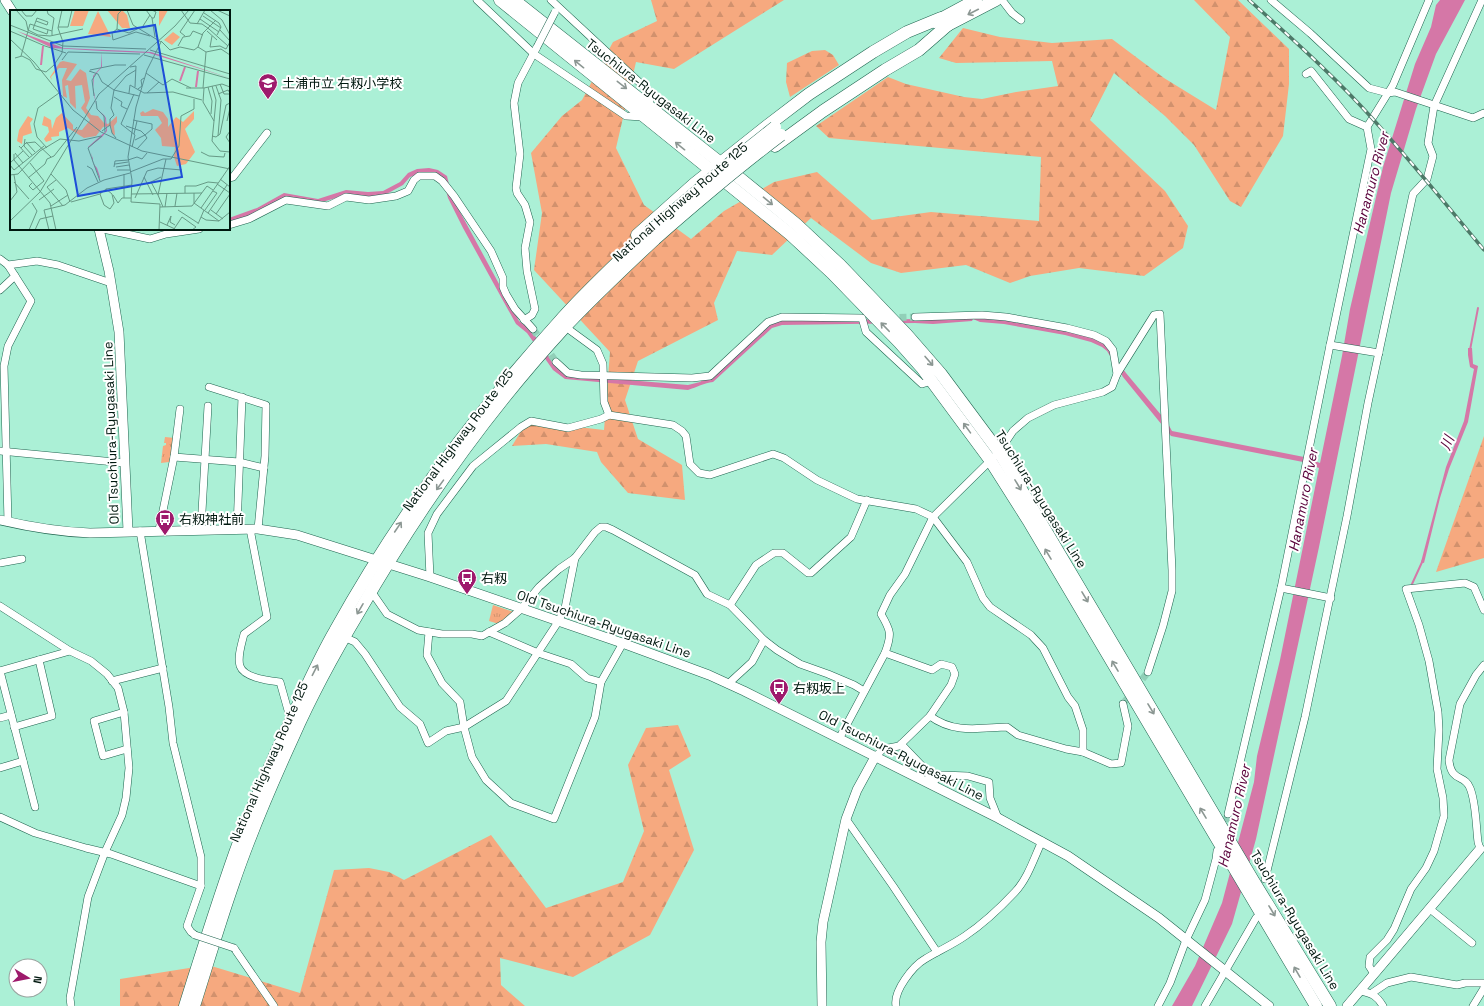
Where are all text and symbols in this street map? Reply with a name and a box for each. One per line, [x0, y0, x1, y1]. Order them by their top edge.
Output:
one-way arrow [967, 9, 979, 16]
inset map [10, 10, 230, 230]
street label: Tsuchiura-Ryugasaki Line [583, 35, 719, 147]
one-way arrow [574, 60, 585, 69]
school or university icon: 土浦市立 右籾小学校 [257, 72, 279, 100]
place label: 土浦市立 右籾小学校 [282, 75, 402, 92]
one-way arrow [616, 81, 627, 89]
water label: Hanamuro River [1349, 128, 1394, 236]
street label: National Highway Route 125 [609, 138, 751, 265]
one-way arrow [674, 142, 685, 151]
one-way arrow [762, 196, 773, 205]
one-way arrow [880, 322, 890, 332]
street label: Old Tsuchiura-Ryugasaki Line [99, 341, 123, 525]
one-way arrow [925, 356, 934, 366]
street label: National Highway Route 125 [399, 365, 517, 515]
one-way arrow [962, 423, 971, 434]
street label: Tsuchiura-Ryugasaki Line [991, 427, 1091, 571]
water label: 川 [1436, 431, 1459, 453]
water label: Hanamuro River [1284, 445, 1322, 553]
one-way arrow [436, 479, 444, 490]
one-way arrow [1015, 479, 1023, 491]
bus stop icon: 右籾神社前 [154, 508, 176, 536]
place label: 右籾神社前 [179, 511, 244, 528]
one-way arrow [394, 521, 402, 533]
one-way arrow [1044, 548, 1052, 560]
bus stop icon: 右籾 [456, 567, 478, 595]
place label: 右籾 [481, 570, 507, 587]
street label: Old Tsuchiura-Ryugasaki Line [515, 586, 693, 662]
one-way arrow [1081, 591, 1089, 603]
one-way arrow [356, 603, 364, 615]
one-way arrow [1111, 661, 1119, 672]
one-way arrow [312, 664, 319, 676]
bus stop icon: 右籾坂上 [768, 677, 790, 705]
street label: National Highway Route 125 [226, 679, 312, 845]
place label: 右籾坂上 [793, 680, 845, 697]
one-way arrow [1148, 702, 1156, 714]
street label: Old Tsuchiura-Ryugasaki Line [816, 706, 986, 804]
water label: Hanamuro River [1213, 761, 1255, 869]
one-way arrow [1199, 808, 1207, 819]
street label: Tsuchiura-Ryugasaki Line [1247, 847, 1343, 993]
one-way arrow [1269, 905, 1277, 917]
north arrow [8, 958, 48, 998]
one-way arrow [1292, 966, 1300, 978]
text: N [30, 975, 45, 985]

